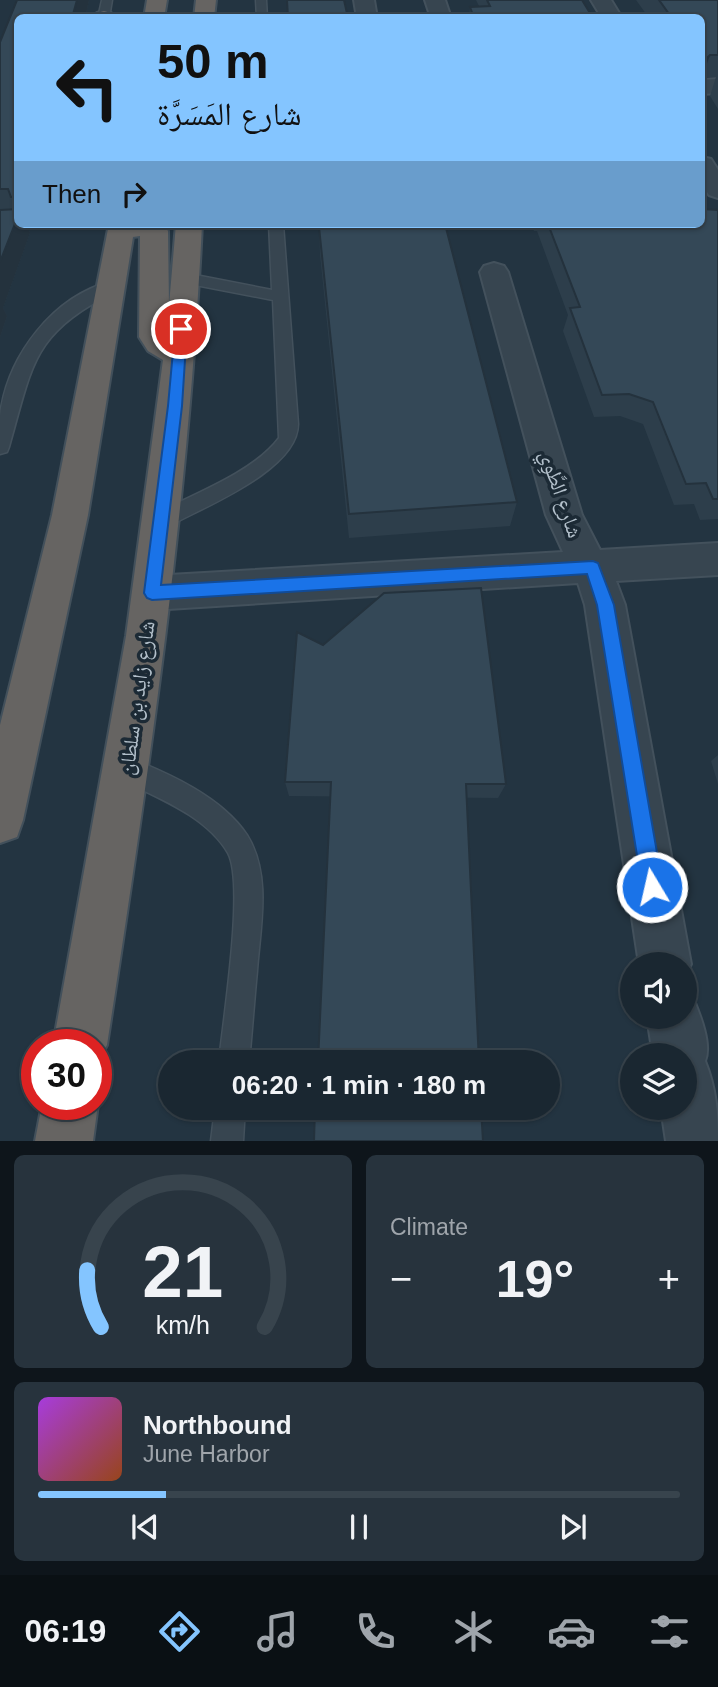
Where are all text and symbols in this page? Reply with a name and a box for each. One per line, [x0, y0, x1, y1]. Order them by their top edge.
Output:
text: 50 m [157, 34, 269, 88]
icon: left [42, 42, 133, 133]
text: شارع المَسَرَّة [157, 96, 302, 132]
icon: right [115, 175, 153, 213]
text: Then [42, 179, 101, 209]
pin [151, 299, 211, 359]
icon: arrive [162, 310, 200, 348]
street label: شارع الطَّوِي [531, 447, 587, 542]
street label: شارع زايد بن سلطان [114, 619, 161, 777]
position arrow [615, 850, 689, 924]
map controls [620, 952, 697, 1120]
button: sound [620, 952, 697, 1029]
speed limit sign: 30 [21, 1029, 112, 1120]
button: layers [620, 1043, 697, 1120]
text: 06:20 · 1 min · 180 m [232, 1070, 486, 1100]
text: Climate [390, 1214, 468, 1240]
text: 21 [143, 1232, 223, 1313]
text: 19° [496, 1250, 574, 1308]
text: − [390, 1258, 412, 1300]
text: + [658, 1258, 680, 1300]
text: km/h [156, 1311, 210, 1339]
text: Northbound [143, 1410, 292, 1440]
text: June Harbor [143, 1441, 270, 1467]
icon: previous [126, 1508, 164, 1546]
icon: pause [340, 1508, 378, 1546]
icon: next [554, 1508, 592, 1546]
icon: directions [155, 1607, 204, 1656]
icon: music [253, 1607, 302, 1656]
icon: phone [351, 1607, 400, 1656]
icon: climate [449, 1607, 498, 1656]
icon: car [547, 1607, 596, 1656]
icon: filters [645, 1607, 694, 1656]
text: 06:19 [24, 1613, 106, 1649]

